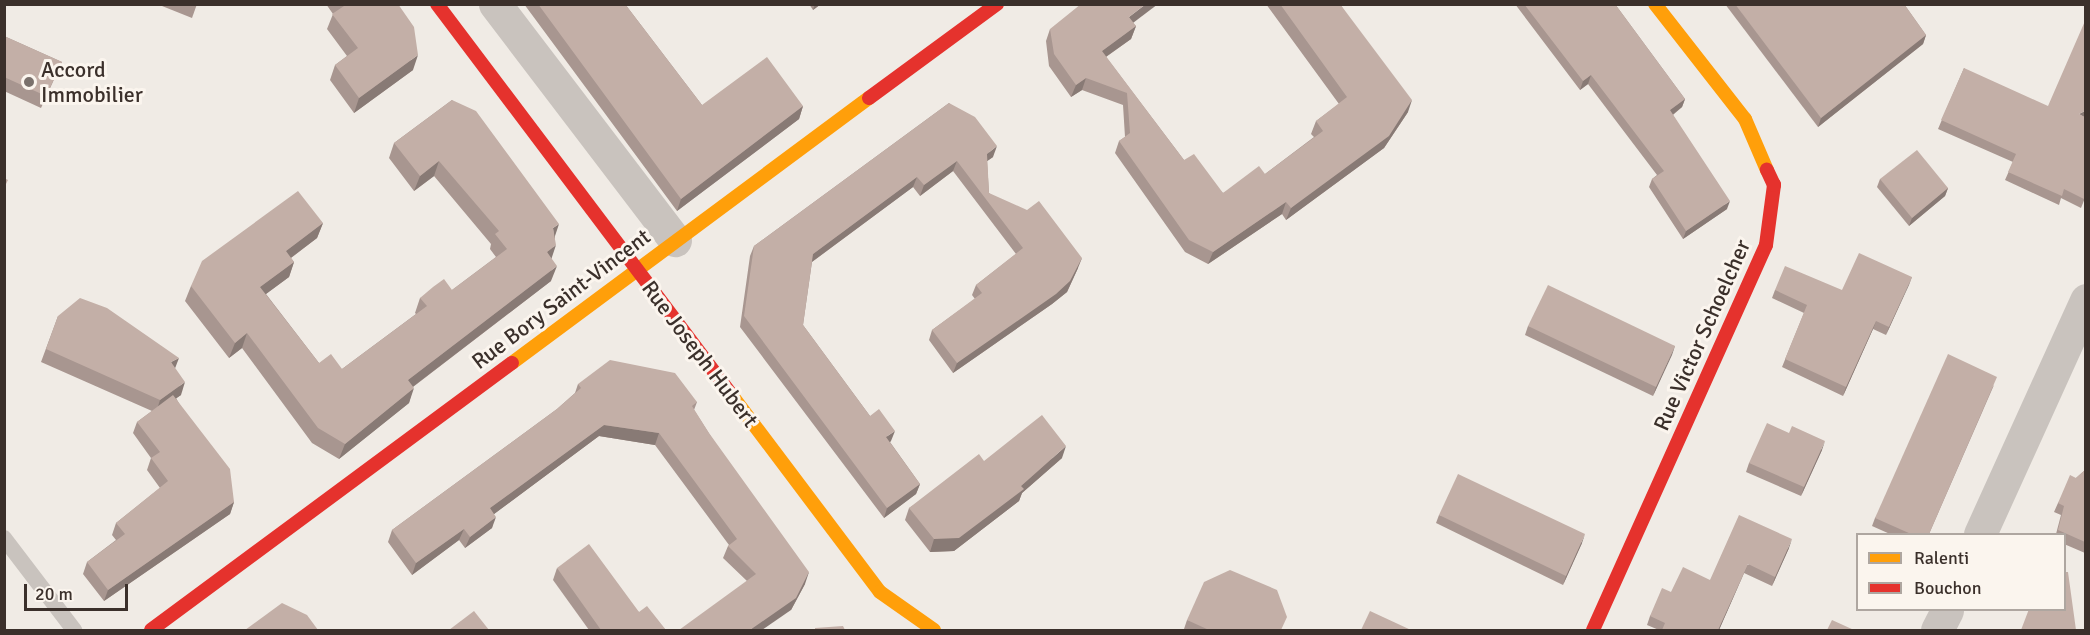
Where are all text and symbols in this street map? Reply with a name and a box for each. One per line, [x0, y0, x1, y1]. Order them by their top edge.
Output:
place label: Accord Immobilier [41, 56, 143, 107]
marker: Accord Immobilier [22, 75, 36, 89]
street label: Rue Bory Saint-Vincent [467, 223, 655, 375]
street label: Rue Victor Schoelcher [1648, 235, 1756, 435]
street label: Rue Joseph Hubert [636, 275, 764, 433]
legend [1856, 533, 2066, 611]
text: Ralenti [1914, 547, 1969, 569]
scale bar [27, 572, 130, 610]
text: Bouchon [1914, 577, 1982, 599]
text: 20 m [35, 583, 73, 605]

